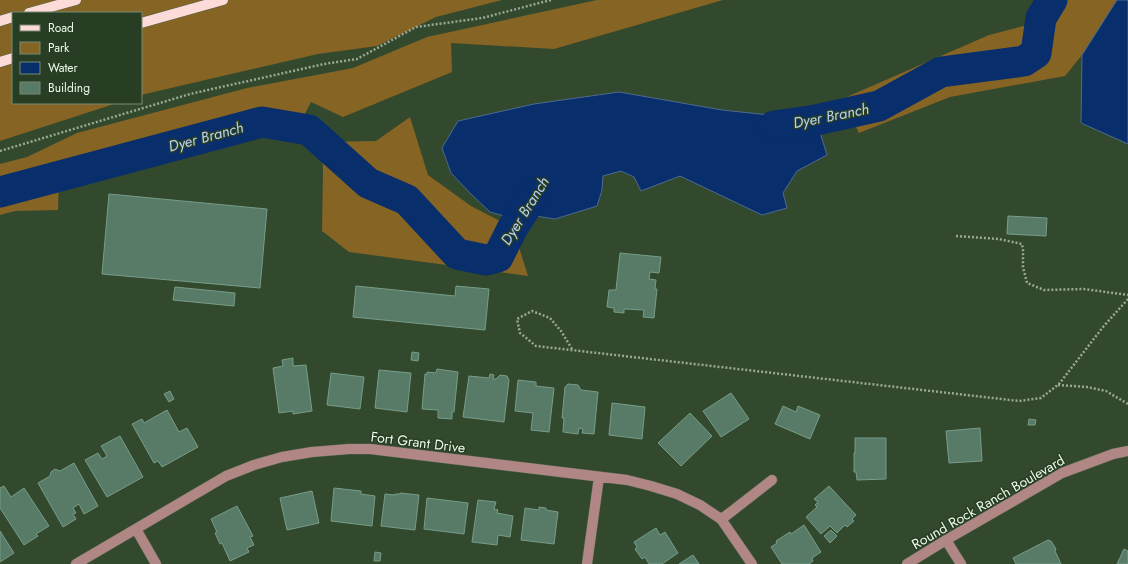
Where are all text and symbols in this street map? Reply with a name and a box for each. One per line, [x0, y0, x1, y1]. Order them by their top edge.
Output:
legend [12, 12, 142, 104]
text: Road [48, 19, 74, 37]
text: Park [48, 39, 70, 57]
text: Water [48, 59, 79, 77]
text: Building [48, 79, 90, 97]
water label: Dyer Branch [791, 98, 871, 134]
water label: Dyer Branch [166, 116, 246, 158]
water label: Dyer Branch [495, 173, 555, 249]
street label: Fort Grant Drive [370, 426, 466, 458]
street label: Round Rock Ranch Boulevard [908, 450, 1068, 554]

